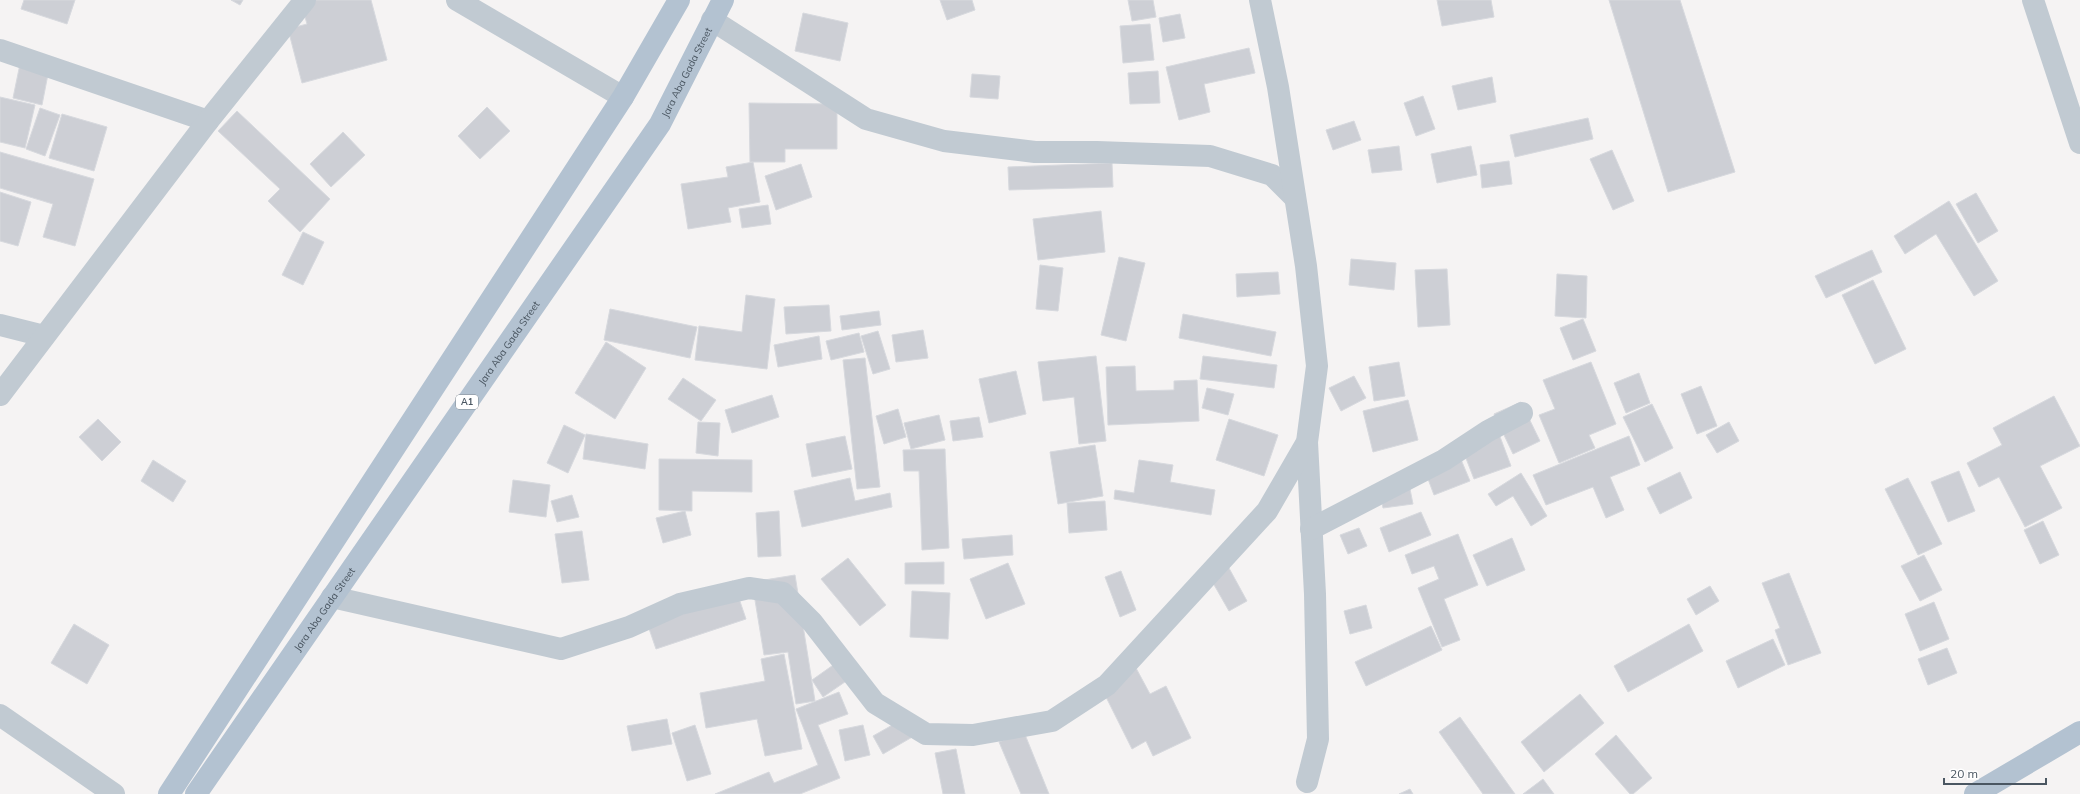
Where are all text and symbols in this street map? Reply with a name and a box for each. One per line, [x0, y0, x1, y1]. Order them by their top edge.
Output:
street label: Jara Aba Gada Street [658, 25, 715, 120]
street label: Jara Aba Gada Street [475, 298, 543, 387]
road number: A1 [456, 395, 478, 409]
street label: Jara Aba Gada Street [291, 564, 358, 654]
scale bar [1944, 760, 2046, 786]
text: 20 m [1950, 766, 1978, 781]

